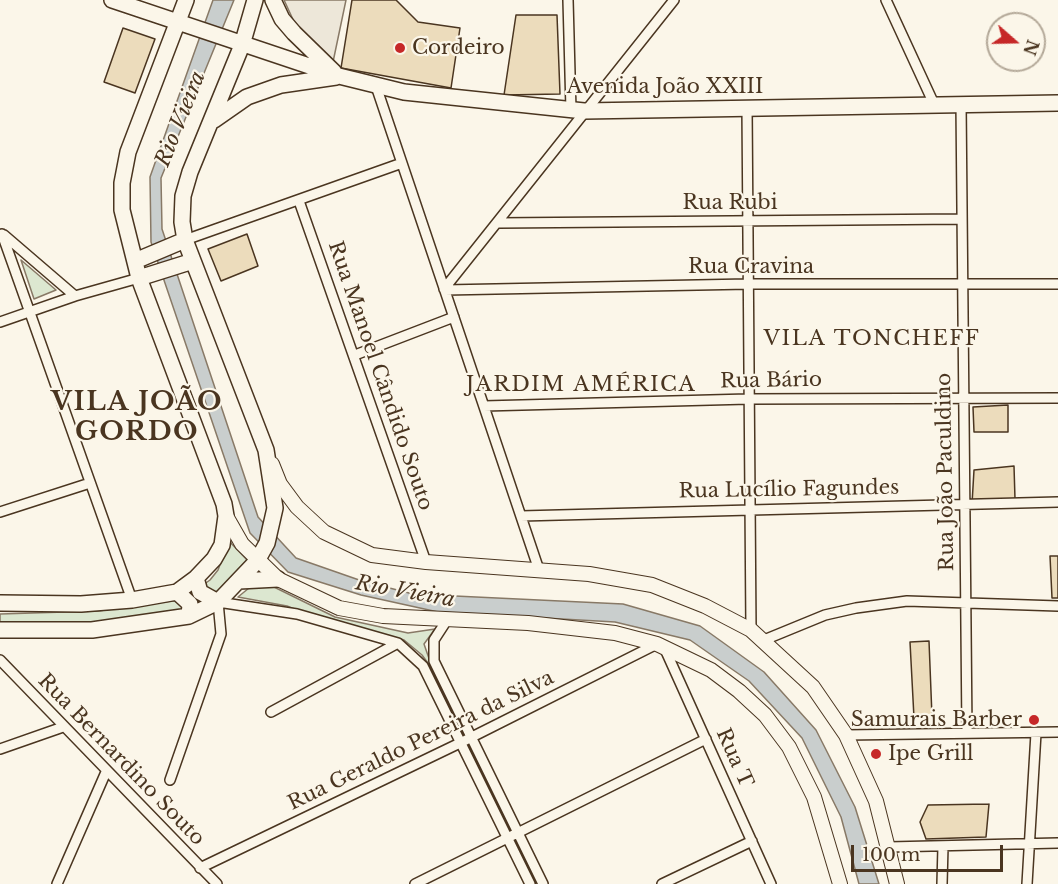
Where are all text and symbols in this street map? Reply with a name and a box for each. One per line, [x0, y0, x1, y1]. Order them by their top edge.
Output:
north arrow [986, 12, 1046, 72]
place label: Cordeiro [412, 36, 505, 60]
text: N [1019, 37, 1043, 58]
marker: Cordeiro [393, 41, 407, 55]
water label: Rio Vieira [150, 68, 212, 170]
street label: Avenida João XXIII [567, 75, 763, 99]
street label: Rua Rubi [682, 191, 778, 215]
street label: Rua Manoel Cândido Souto [323, 238, 437, 514]
street label: Rua Cravina [688, 255, 814, 279]
district label: VILA TONCHEFF [764, 326, 980, 352]
street label: Rua Bário [720, 368, 822, 394]
district label: JARDIM AMÉRICA [466, 372, 696, 398]
street label: Rua João Paculdino [932, 372, 960, 572]
district label: VILA JOÃO GORDO [51, 387, 223, 448]
street label: Rua Lucílio Fagundes [679, 476, 899, 504]
water label: Rio Vieira [353, 571, 457, 613]
street label: Rua Geraldo Pereira da Silva [284, 666, 558, 816]
street label: Rua Bernardino Souto [33, 669, 209, 851]
place label: Samurais Barber [851, 708, 1022, 732]
marker: Samurais Barber [1027, 713, 1041, 727]
street label: Rua T [710, 725, 758, 791]
place label: Ipe Grill [888, 742, 974, 766]
marker: Ipe Grill [869, 747, 883, 761]
scale bar [854, 833, 1006, 871]
text: 100 m [862, 844, 920, 866]

